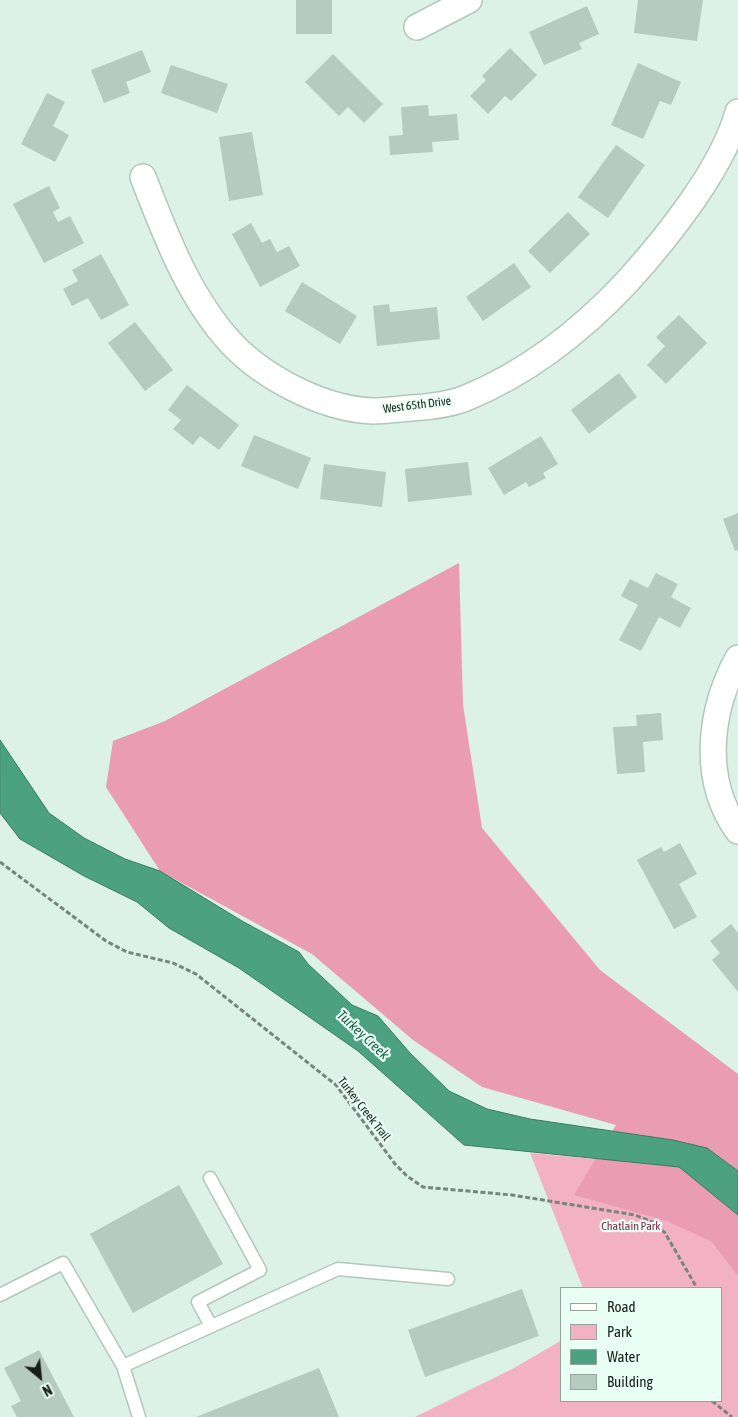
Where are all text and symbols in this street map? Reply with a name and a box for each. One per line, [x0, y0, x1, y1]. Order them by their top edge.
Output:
street label: West 65th Drive [382, 394, 452, 416]
water label: Turkey Creek [334, 1007, 392, 1063]
street label: Turkey Creek Trail [335, 1074, 393, 1144]
park label: Chatlain Park [601, 1219, 661, 1233]
legend [560, 1287, 723, 1402]
text: Road [607, 1298, 636, 1315]
text: Park [607, 1323, 632, 1340]
text: Water [607, 1348, 640, 1365]
north arrow [15, 1352, 65, 1402]
text: Building [607, 1373, 653, 1390]
text: N [40, 1381, 54, 1399]

